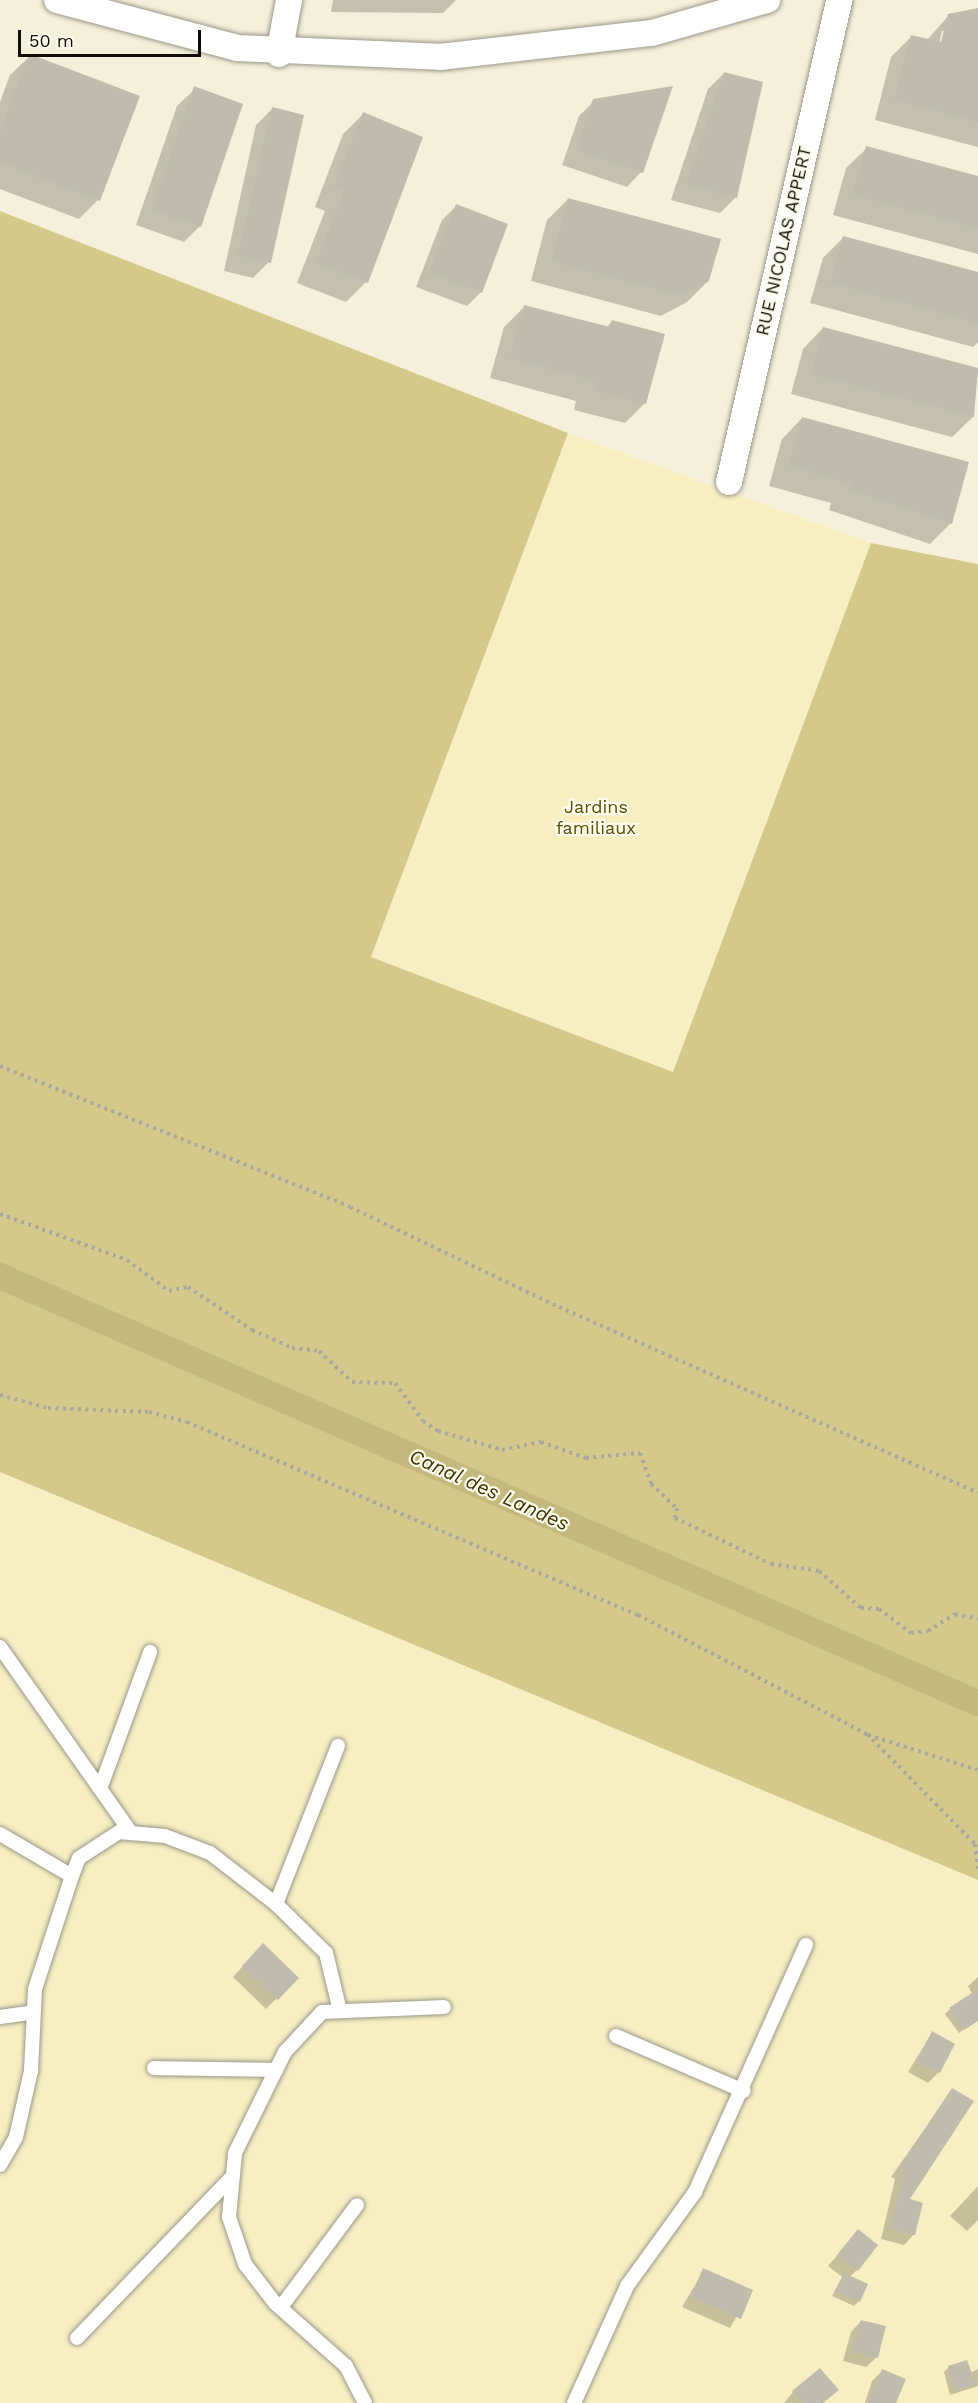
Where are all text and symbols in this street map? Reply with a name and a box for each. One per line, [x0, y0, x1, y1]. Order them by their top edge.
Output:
scale bar [21, 18, 204, 56]
text: 50 m [29, 30, 74, 51]
street label: RUE NICOLAS APPERT [752, 144, 816, 338]
park label: Jardins familiaux [556, 797, 636, 840]
water label: Canal des Landes [405, 1444, 573, 1536]

